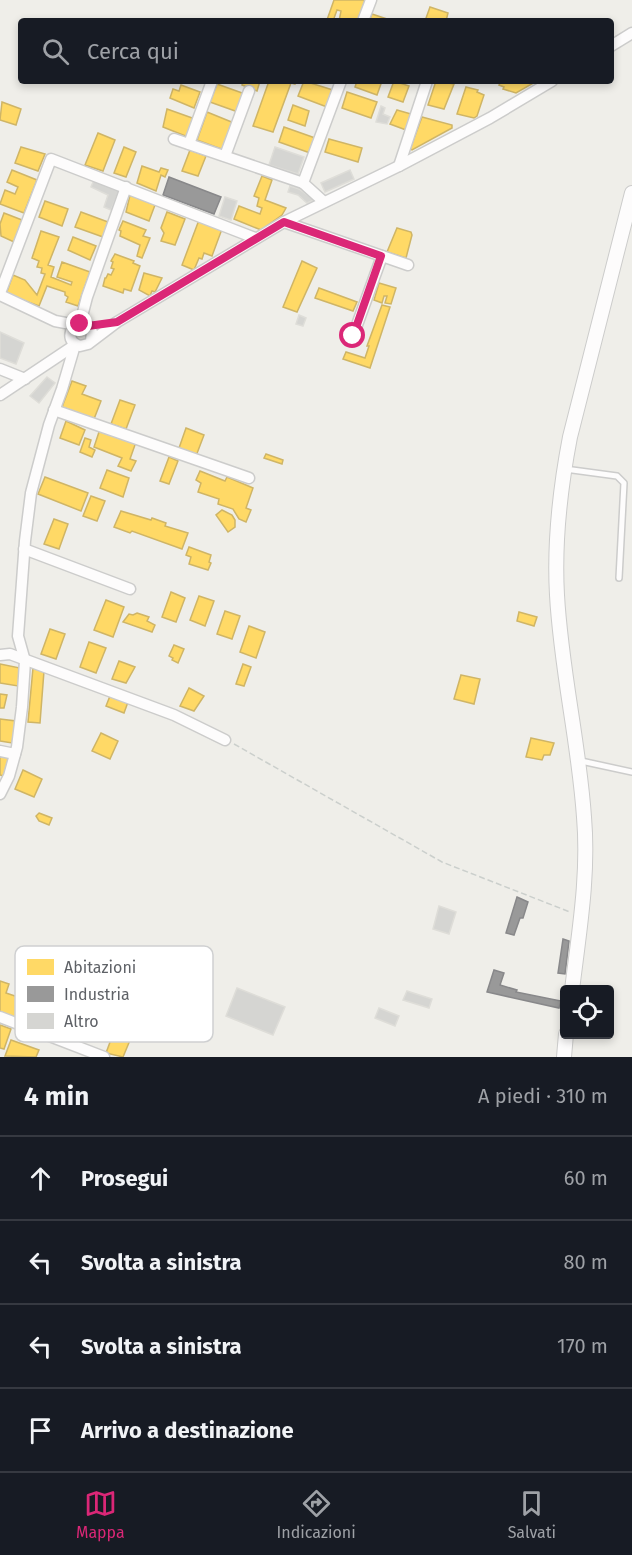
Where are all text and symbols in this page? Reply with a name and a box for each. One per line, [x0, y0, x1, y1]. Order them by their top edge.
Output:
search box [18, 18, 614, 84]
icon: search [39, 35, 72, 68]
text: Cerca qui [87, 38, 179, 65]
route end [66, 310, 92, 336]
route start [339, 322, 365, 348]
legend [15, 946, 213, 1042]
text: Abitazioni [64, 958, 136, 977]
text: Industria [64, 985, 130, 1004]
map controls [560, 985, 614, 1039]
button: locate [560, 985, 614, 1039]
text: Altro [64, 1012, 99, 1031]
text: 4 min [24, 1081, 89, 1112]
text: A piedi · 310 m [478, 1084, 608, 1108]
icon: ahead [24, 1162, 57, 1195]
text: Prosegui [81, 1165, 168, 1192]
text: 60 m [564, 1166, 608, 1190]
icon: left [24, 1246, 57, 1279]
text: Svolta a sinistra [81, 1249, 242, 1276]
text: 80 m [563, 1250, 608, 1274]
icon: left [24, 1330, 57, 1363]
text: Svolta a sinistra [81, 1333, 242, 1360]
text: 170 m [557, 1334, 608, 1358]
icon: arrive [24, 1414, 57, 1447]
text: Arrivo a destinazione [81, 1417, 294, 1444]
tab: Mappa [76, 1487, 125, 1542]
tab: Indicazioni [277, 1487, 356, 1542]
tab: Salvati [508, 1487, 556, 1542]

